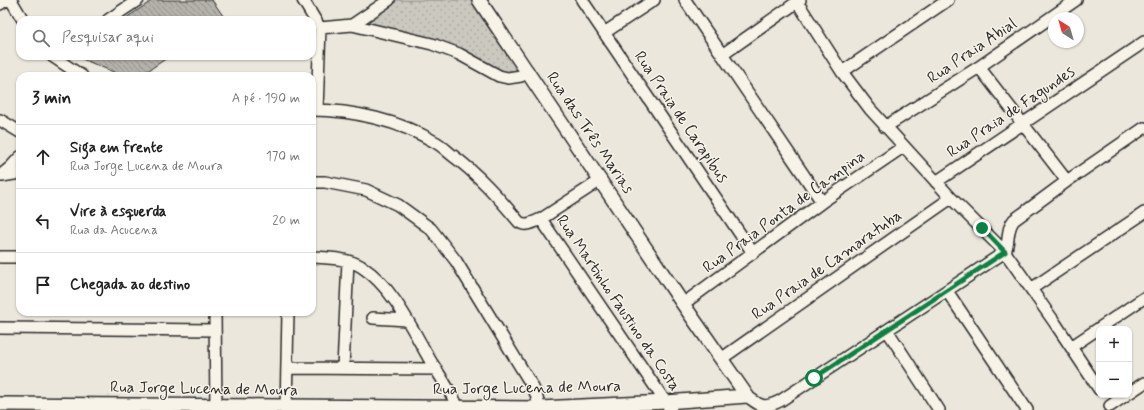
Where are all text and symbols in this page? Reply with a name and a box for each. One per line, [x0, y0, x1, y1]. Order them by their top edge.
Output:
north arrow [1048, 12, 1084, 48]
street label: Rua Praia Abial [923, 13, 1021, 89]
search box [16, 16, 316, 60]
icon: search [30, 27, 52, 49]
text: Pesquisar aqui [62, 28, 154, 48]
street label: Rua Praia de Carapibus [629, 47, 733, 187]
street label: Rua Praia de Fagundes [943, 61, 1080, 164]
street label: Rua das Três Marias [541, 68, 639, 198]
text: 3 min [32, 87, 71, 109]
text: A pé · 190 m [232, 90, 300, 107]
text: Siga em frente [70, 138, 163, 158]
icon: ahead [32, 146, 54, 168]
street label: Rua Praia Ponta de Campina [699, 146, 869, 278]
text: 170 m [266, 148, 300, 165]
text: Rua Jorge Lucena de Moura [70, 158, 223, 175]
text: Vire à esquerda [70, 202, 166, 222]
street label: Rua Praia de Camaratuba [748, 205, 906, 325]
icon: left [32, 210, 54, 232]
street label: Rua Martinho Faustino da Costa [551, 211, 685, 395]
text: 20 m [272, 212, 300, 229]
route end [973, 219, 991, 237]
text: Rua da Acucena [70, 222, 158, 239]
icon: arrive [32, 274, 54, 296]
text: Chegada ao destino [70, 275, 190, 295]
map controls [1096, 326, 1132, 398]
button: + [1096, 326, 1132, 362]
button: − [1096, 362, 1132, 398]
route start [805, 369, 823, 387]
street label: Rua Jorge Lucena de Moura [433, 376, 621, 401]
street label: Rua Jorge Lucena de Moura [110, 377, 298, 402]

